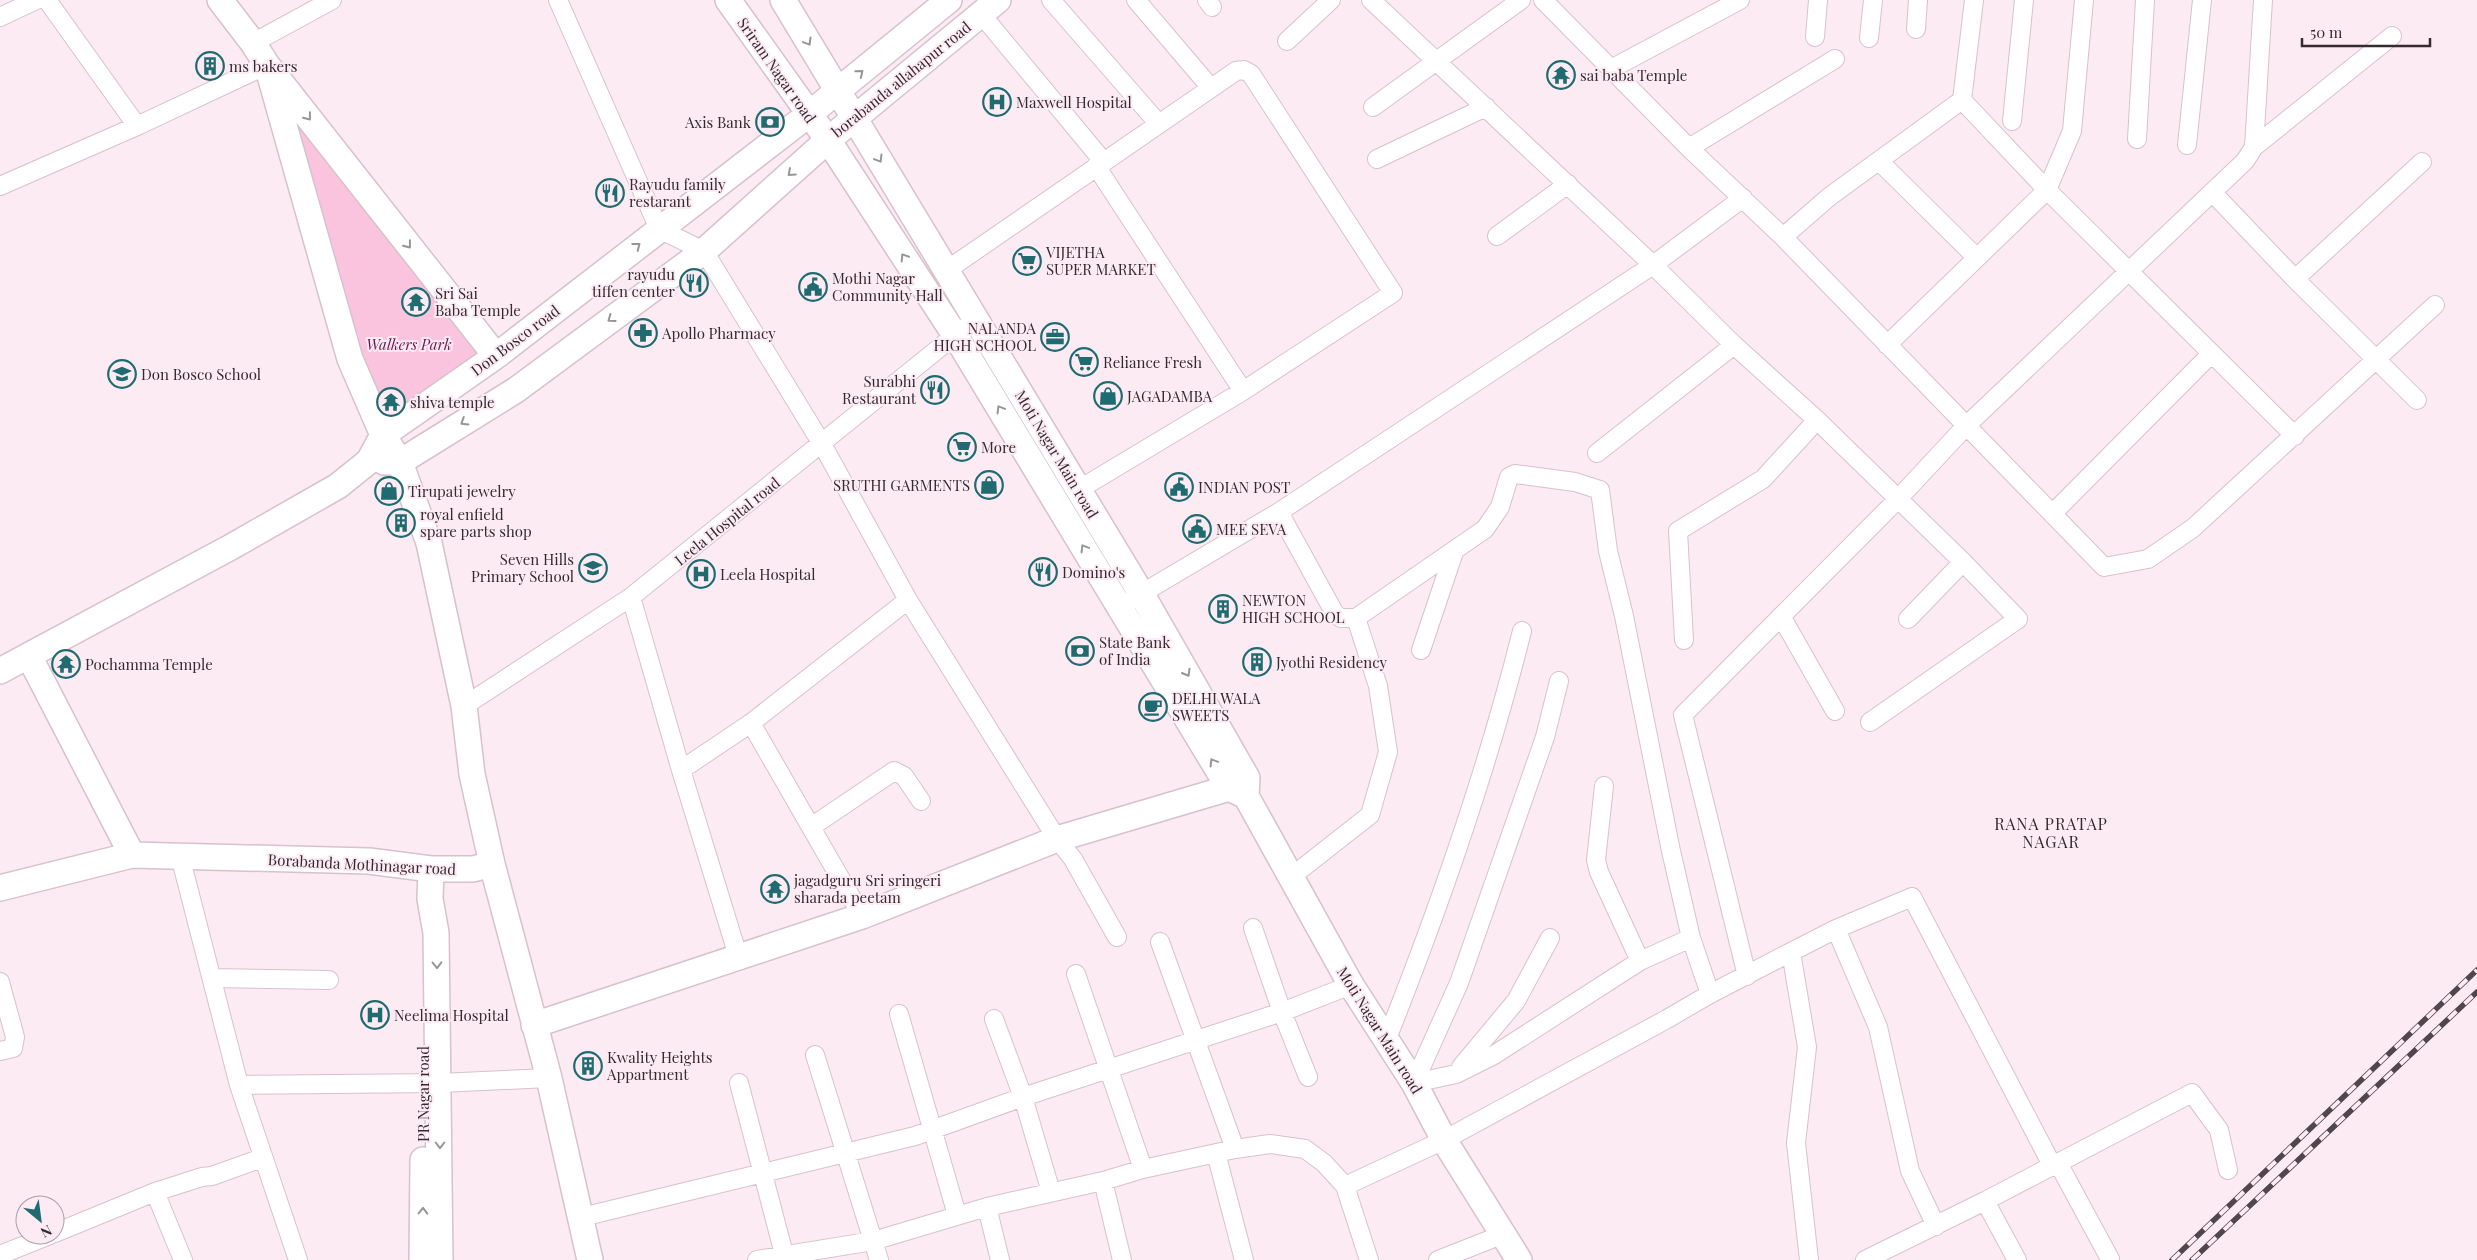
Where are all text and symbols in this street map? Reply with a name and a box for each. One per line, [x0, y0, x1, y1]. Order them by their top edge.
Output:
street label: Sriram Nagar road [733, 13, 821, 127]
scale bar [2302, 15, 2430, 47]
street label: borabanda allahapur road [827, 16, 975, 141]
text: 50 m [2310, 22, 2343, 42]
one-way arrow [802, 36, 812, 45]
building icon: ms bakers [195, 51, 225, 81]
place label: ms bakers [229, 56, 297, 76]
temple icon: sai baba Temple [1546, 60, 1576, 90]
place label: sai baba Temple [1580, 65, 1687, 85]
one-way arrow [854, 70, 863, 79]
hospital icon: Maxwell Hospital [982, 87, 1012, 117]
place label: Maxwell Hospital [1016, 92, 1132, 112]
bank icon: Axis Bank [755, 107, 785, 137]
one-way arrow [302, 111, 310, 120]
place label: Axis Bank [684, 112, 752, 132]
one-way arrow [873, 154, 883, 163]
one-way arrow [788, 167, 797, 176]
place label: Rayudu family restarant [629, 174, 726, 211]
restaurant icon: Rayudu family restarant [595, 178, 625, 208]
one-way arrow [402, 239, 411, 249]
place label: VIJETHA SUPER MARKET [1045, 242, 1156, 279]
one-way arrow [631, 243, 641, 252]
supermarket icon: VIJETHA SUPER MARKET [1012, 246, 1042, 276]
one-way arrow [901, 254, 910, 263]
place label: rayudu tiffen center [592, 264, 675, 301]
restaurant icon: rayudu tiffen center [679, 268, 709, 298]
place label: Mothi Nagar Community Hall [832, 268, 943, 305]
public building icon: Mothi Nagar Community Hall [798, 272, 828, 302]
place label: Sri Sai Baba Temple [435, 283, 521, 320]
temple icon: Sri Sai Baba Temple [401, 287, 431, 317]
street label: Don Bosco road [467, 300, 564, 380]
one-way arrow [608, 314, 617, 322]
pharmacy icon: Apollo Pharmacy [628, 318, 658, 348]
place label: NALANDA HIGH SCHOOL [933, 318, 1037, 355]
office icon: NALANDA HIGH SCHOOL [1040, 322, 1070, 352]
place label: Apollo Pharmacy [661, 323, 776, 343]
park label: Walkers Park [366, 334, 452, 354]
supermarket icon: Reliance Fresh [1069, 347, 1099, 377]
place label: Reliance Fresh [1103, 352, 1202, 372]
school or university icon: Don Bosco School [107, 359, 137, 389]
place label: Don Bosco School [141, 364, 261, 384]
place label: Surabhi Restaurant [842, 371, 917, 408]
restaurant icon: Surabhi Restaurant [920, 375, 950, 405]
shop icon: JAGADAMBA [1093, 381, 1123, 411]
street label: Moti Nagar Main road [1011, 386, 1103, 522]
place label: JAGADAMBA [1126, 386, 1213, 406]
temple icon: shiva temple [376, 387, 406, 417]
place label: shiva temple [410, 392, 495, 412]
one-way arrow [997, 406, 1006, 415]
one-way arrow [460, 416, 469, 425]
supermarket icon: More [947, 432, 977, 462]
place label: More [981, 437, 1016, 457]
shop icon: SRUTHI GARMENTS [974, 470, 1004, 500]
street label: Leela Hospital road [670, 472, 784, 570]
public building icon: INDIAN POST [1164, 472, 1194, 502]
place label: SRUTHI GARMENTS [833, 475, 970, 495]
shop icon: Tirupati jewelry [374, 476, 404, 506]
place label: INDIAN POST [1198, 477, 1290, 497]
place label: Tirupati jewelry [408, 481, 516, 501]
place label: royal enfield spare parts shop [420, 504, 532, 541]
building icon: royal enfield spare parts shop [386, 508, 416, 538]
public building icon: MEE SEVA [1182, 514, 1212, 544]
place label: MEE SEVA [1216, 519, 1287, 539]
one-way arrow [1081, 545, 1091, 554]
place label: Seven Hills Primary School [471, 549, 574, 586]
school or university icon: Seven Hills Primary School [578, 553, 608, 583]
restaurant icon: Domino's [1028, 557, 1058, 587]
hospital icon: Leela Hospital [686, 559, 716, 589]
place label: Domino's [1062, 562, 1125, 582]
place label: Leela Hospital [720, 564, 816, 584]
place label: NEWTON HIGH SCHOOL [1242, 590, 1345, 627]
building icon: NEWTON HIGH SCHOOL [1208, 594, 1238, 624]
place label: State Bank of India [1099, 632, 1171, 669]
bank icon: State Bank of India [1065, 636, 1095, 666]
building icon: Jyothi Residency [1242, 647, 1272, 677]
temple icon: Pochamma Temple [51, 649, 81, 679]
place label: Jyothi Residency [1275, 652, 1388, 672]
place label: Pochamma Temple [85, 654, 213, 674]
one-way arrow [1180, 667, 1190, 676]
place label: DELHI WALA SWEETS [1172, 688, 1261, 725]
cafe icon: DELHI WALA SWEETS [1138, 692, 1168, 722]
one-way arrow [1210, 759, 1220, 768]
district label: RANA PRATAP NAGAR [1994, 813, 2108, 852]
street label: Borabanda Mothinagar road [267, 849, 457, 879]
place label: jagadguru Sri sringeri sharada peetam [793, 870, 942, 907]
temple icon: jagadguru Sri sringeri sharada peetam [760, 874, 790, 904]
one-way arrow [432, 961, 442, 969]
street label: Moti Nagar Main road [1333, 963, 1427, 1097]
hospital icon: Neelima Hospital [360, 1000, 390, 1030]
place label: Neelima Hospital [394, 1005, 509, 1025]
street label: PR Nagar road [413, 1046, 433, 1142]
place label: Kwality Heights Appartment [606, 1047, 712, 1084]
building icon: Kwality Heights Appartment [573, 1051, 603, 1081]
one-way arrow [435, 1141, 445, 1149]
north arrow [15, 1195, 65, 1245]
one-way arrow [417, 1207, 428, 1215]
text: N [38, 1221, 56, 1243]

